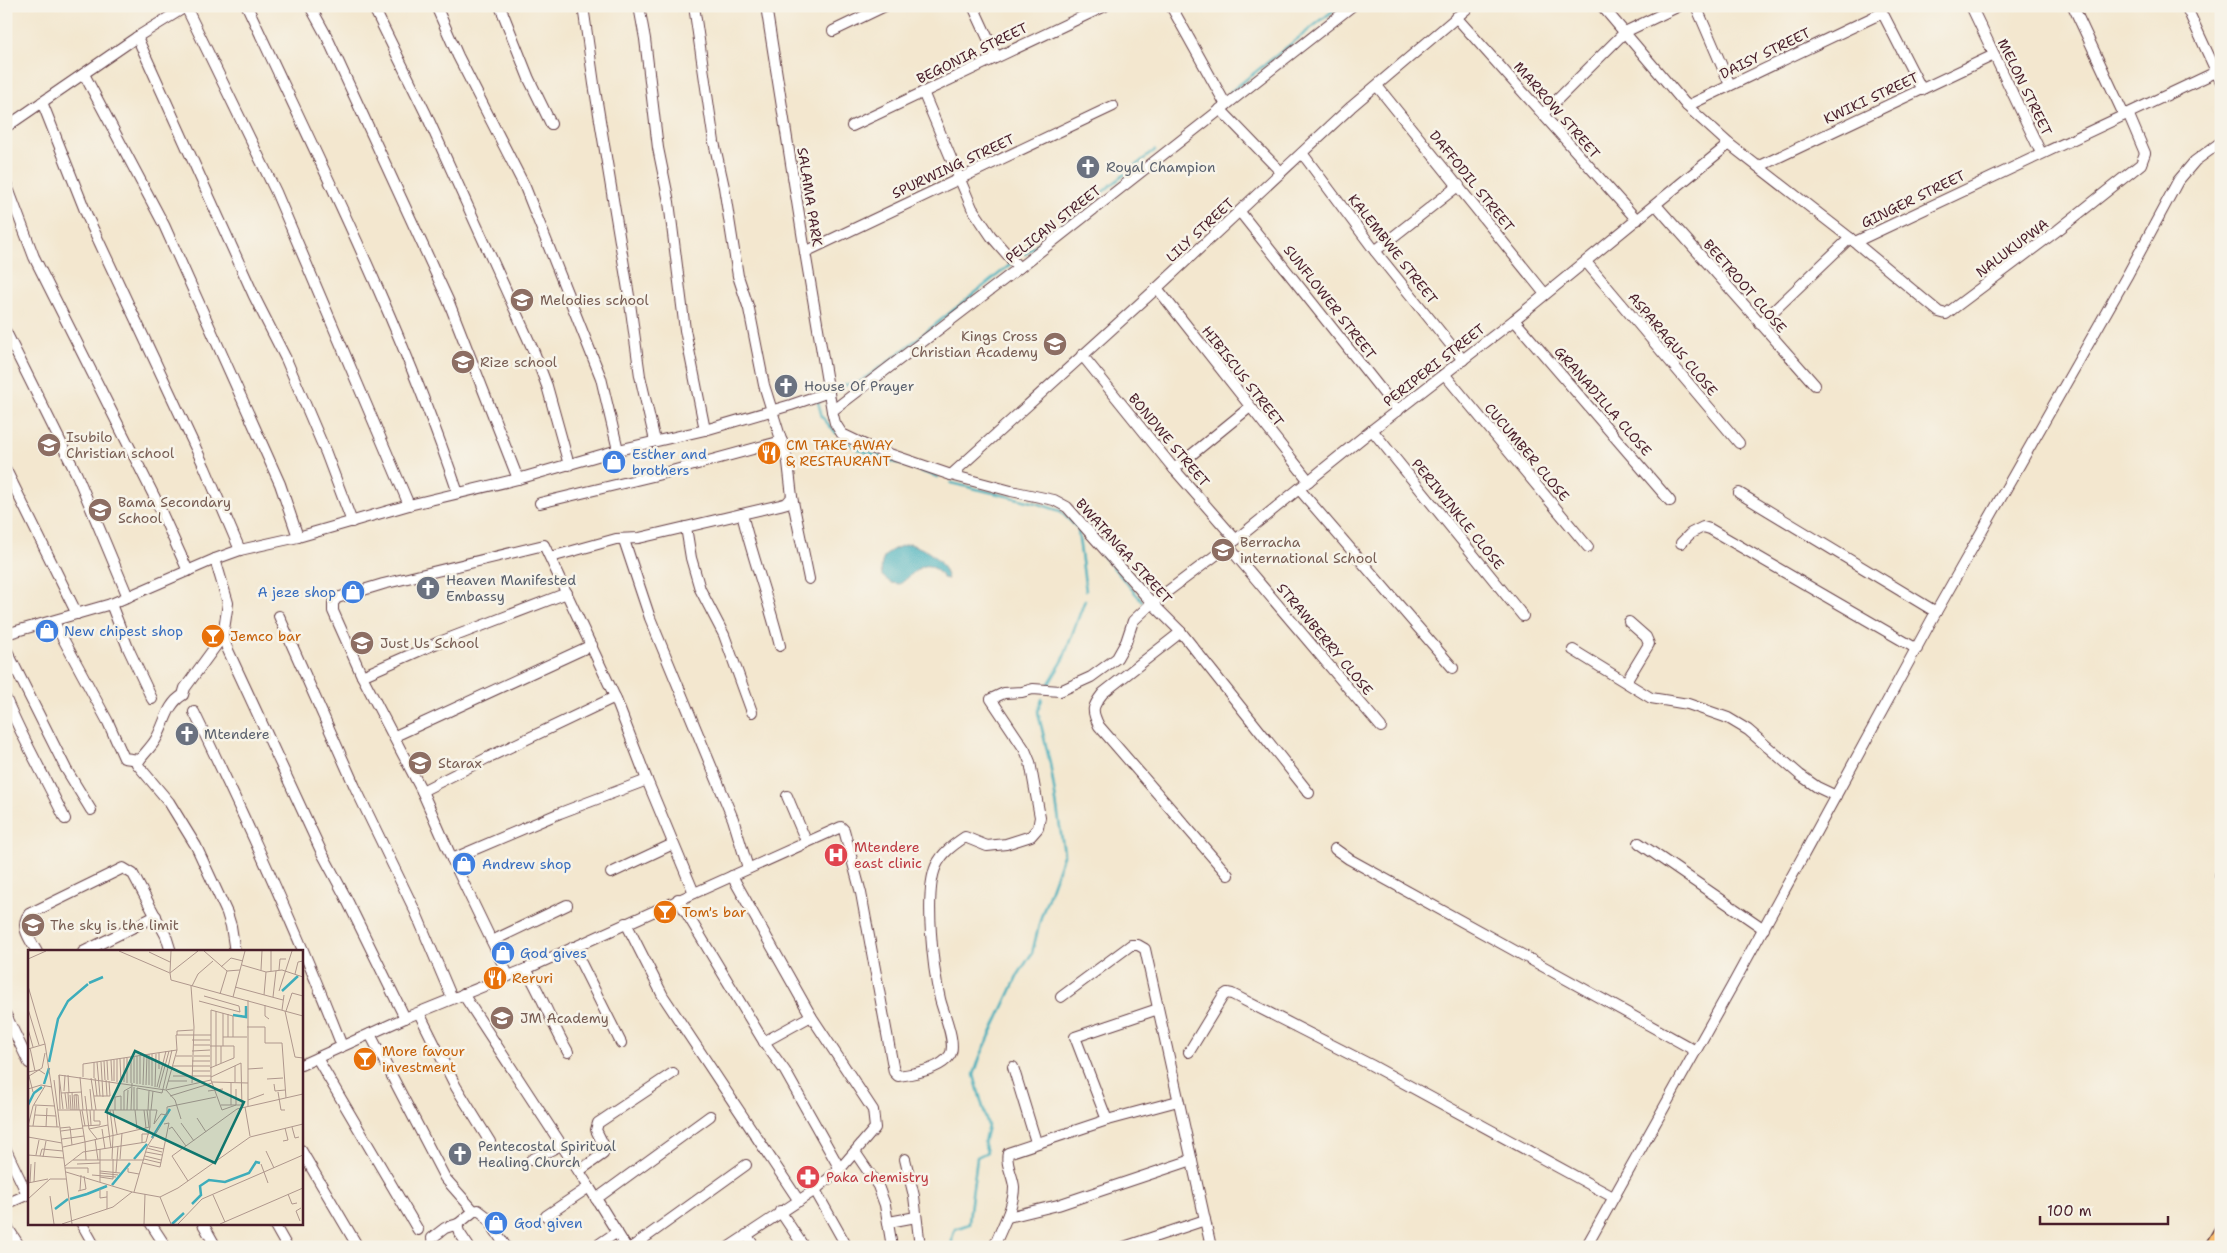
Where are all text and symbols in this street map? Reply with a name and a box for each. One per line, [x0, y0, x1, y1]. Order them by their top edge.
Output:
street label: BEGONIA STREET [914, 18, 1031, 88]
street label: DAISY STREET [1717, 23, 1814, 83]
street label: MELON STREET [1994, 36, 2056, 139]
street label: MARROW STREET [1510, 58, 1604, 162]
street label: KWIKI STREET [1821, 68, 1922, 128]
street label: DAFFODIL STREET [1426, 127, 1519, 235]
street label: SPURWING STREET [889, 130, 1018, 202]
street label: SALAMA PARK [793, 146, 827, 248]
church icon: Royal Champion [1075, 154, 1101, 180]
place label: Royal Champion [1106, 158, 1216, 176]
street label: GINGER STREET [1858, 166, 1968, 232]
street label: PELICAN STREET [1002, 181, 1105, 267]
street label: KALEMBWE STREET [1344, 190, 1442, 308]
street label: LILY STREET [1162, 194, 1238, 266]
street label: NALUKUPWA [1972, 215, 2052, 281]
street label: BEETROOT CLOSE [1699, 235, 1791, 337]
street label: SUNFLOWER STREET [1280, 241, 1380, 363]
school or university icon: Melodies school [509, 287, 535, 313]
street label: ASPARAGUS CLOSE [1624, 289, 1722, 400]
place label: Melodies school [540, 291, 650, 309]
street label: PERIPERI STREET [1379, 319, 1489, 410]
street label: HIBISCUS STREET [1198, 322, 1288, 430]
place label: Kings Cross Christian Academy [911, 327, 1038, 361]
school or university icon: Kings Cross Christian Academy [1042, 331, 1068, 357]
street label: GRANADILLA CLOSE [1551, 343, 1656, 460]
school or university icon: Rize school [450, 349, 476, 375]
place label: Rize school [480, 353, 558, 371]
church icon: House Of Prayer [773, 373, 799, 399]
place label: House Of Prayer [804, 377, 915, 395]
street label: BONDWE STREET [1125, 390, 1214, 491]
street label: CUCUMBER CLOSE [1481, 399, 1573, 505]
place label: Isubilo Christian school [66, 428, 175, 462]
school or university icon: Isubilo Christian school [36, 432, 62, 458]
place label: CM TAKE AWAY & RESTAURANT [786, 436, 894, 470]
restaurant icon: CM TAKE AWAY & RESTAURANT [756, 440, 782, 466]
place label: Esther and brothers [632, 445, 707, 479]
shop icon: Esther and brothers [601, 449, 627, 475]
street label: PERIWINKLE CLOSE [1408, 455, 1508, 573]
place label: Bama Secondary School [118, 493, 231, 527]
street label: BWATANGA STREET [1072, 495, 1176, 608]
school or university icon: Bama Secondary School [87, 497, 113, 523]
place label: Berracha international School [1240, 533, 1378, 567]
school or university icon: Berracha international School [1210, 537, 1236, 563]
place label: Heaven Manifested Embassy [446, 571, 576, 605]
church icon: Heaven Manifested Embassy [415, 575, 441, 601]
shop icon: A jeze shop [340, 579, 366, 605]
street label: STRAWBERRY CLOSE [1273, 579, 1377, 699]
place label: A jeze shop [257, 583, 336, 601]
shop icon: New chipest shop [34, 618, 60, 644]
place label: New chipest shop [64, 622, 183, 640]
bar icon: Jemco bar [200, 623, 226, 649]
place label: Jemco bar [230, 627, 302, 645]
school or university icon: Just Us School [349, 630, 375, 656]
place label: Just Us School [380, 634, 479, 652]
church icon: Mtendere [174, 721, 200, 747]
place label: Mtendere [204, 725, 270, 743]
school or university icon: Starax [407, 750, 433, 776]
place label: Starax [438, 754, 482, 772]
place label: Mtendere east clinic [854, 838, 922, 872]
hospital icon: Mtendere east clinic [823, 842, 849, 868]
shop icon: Andrew shop [451, 851, 477, 877]
place label: Andrew shop [482, 855, 572, 873]
bar icon: Tom's bar [652, 899, 678, 925]
place label: Tom's bar [682, 903, 747, 921]
school or university icon: The sky is the limit [20, 912, 46, 938]
place label: The sky is the limit [50, 916, 179, 934]
shop icon: God gives [490, 940, 516, 966]
place label: God gives [520, 944, 587, 962]
inset map [28, 950, 302, 1226]
restaurant icon: Reruri [482, 965, 508, 991]
place label: Reruri [512, 969, 553, 987]
school or university icon: JM Academy [489, 1005, 515, 1031]
place label: JM Academy [520, 1009, 609, 1027]
place label: More favour investment [382, 1042, 466, 1076]
bar icon: More favour investment [352, 1046, 378, 1072]
place label: Pentecostal Spiritual Healing Church [478, 1137, 617, 1171]
church icon: Pentecostal Spiritual Healing Church [447, 1141, 473, 1167]
pharmacy icon: Paka chemistry [795, 1164, 821, 1190]
place label: Paka chemistry [826, 1168, 929, 1186]
scale bar [2040, 1193, 2167, 1225]
text: 100 m [2047, 1201, 2092, 1221]
shop icon: God given [483, 1210, 509, 1236]
place label: God given [514, 1214, 583, 1232]

